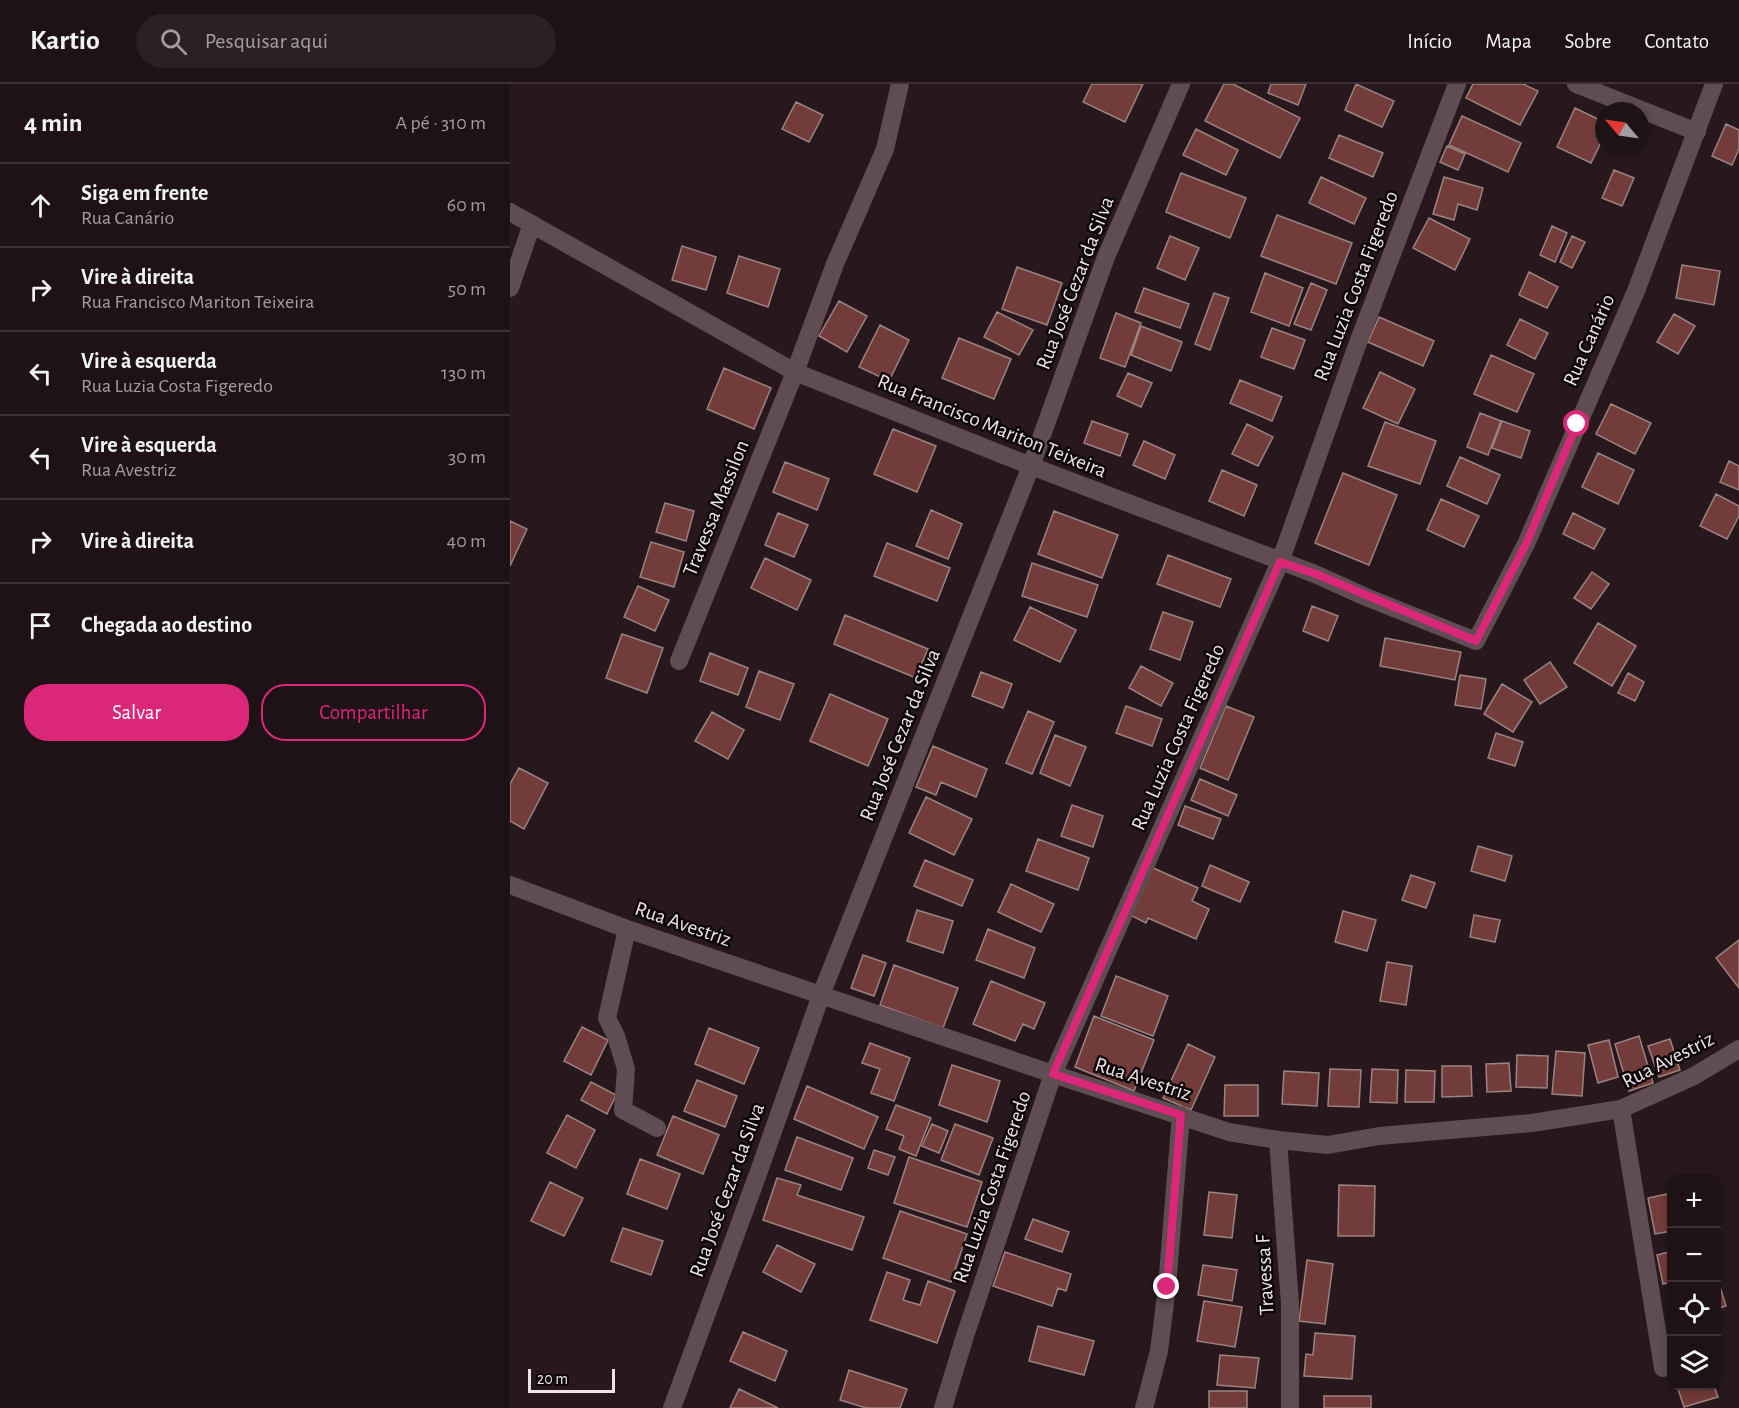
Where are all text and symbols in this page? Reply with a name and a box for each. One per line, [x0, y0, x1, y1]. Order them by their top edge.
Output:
search box [136, 14, 556, 68]
icon: search [157, 25, 190, 58]
text: Kartio [30, 27, 100, 55]
text: Pesquisar aqui [205, 30, 328, 52]
text: Início [1407, 31, 1452, 52]
text: Mapa [1485, 31, 1532, 52]
text: Sobre [1565, 31, 1611, 52]
text: Contato [1644, 31, 1709, 52]
north arrow [1595, 102, 1649, 156]
text: 4 min [24, 110, 83, 136]
text: A pé · 310 m [396, 113, 486, 133]
text: Siga em frente [81, 182, 208, 204]
street label: Rua Luzia Costa Figeredo [1310, 188, 1402, 384]
icon: ahead [24, 189, 57, 222]
street label: Rua José Cezar da Silva [1032, 193, 1118, 372]
text: 60 m [447, 195, 486, 215]
text: Rua Canário [81, 208, 174, 228]
text: Vire à direita [81, 266, 194, 288]
icon: right [24, 273, 57, 306]
text: 50 m [448, 279, 486, 299]
street label: Rua Canário [1559, 291, 1619, 389]
text: Rua Francisco Mariton Teixeira [81, 292, 315, 312]
text: Vire à esquerda [81, 350, 217, 372]
icon: left [24, 357, 57, 390]
text: 130 m [441, 363, 486, 383]
street label: Rua Francisco Mariton Teixeira [874, 370, 1110, 482]
text: Rua Luzia Costa Figeredo [81, 376, 273, 396]
route start [1563, 410, 1589, 436]
text: Vire à esquerda [81, 434, 217, 456]
street label: Travessa Massilon [679, 437, 753, 579]
icon: left [24, 441, 57, 474]
text: 30 m [448, 447, 486, 467]
text: Rua Avestriz [81, 460, 176, 480]
icon: right [24, 525, 57, 558]
text: Vire à direita [81, 530, 194, 552]
text: 40 m [447, 531, 486, 551]
icon: arrive [24, 609, 57, 642]
text: Chegada ao destino [81, 614, 252, 636]
street label: Rua Luzia Costa Figeredo [1127, 641, 1229, 833]
street label: Rua José Cezar da Silva [856, 646, 944, 824]
button: Salvar [24, 684, 249, 741]
button: Compartilhar [261, 684, 486, 741]
street label: Rua Avestriz [632, 898, 734, 950]
street label: Rua Avestriz [1619, 1028, 1717, 1092]
street label: Rua Avestriz [1092, 1054, 1194, 1104]
street label: Rua Luzia Costa Figeredo [949, 1088, 1035, 1286]
street label: Rua José Cezar da Silva [686, 1100, 768, 1280]
map controls [1667, 1174, 1721, 1390]
button: + [1667, 1174, 1721, 1228]
button: − [1667, 1228, 1721, 1282]
street label: Travessa F [1252, 1233, 1278, 1316]
route end [1153, 1273, 1179, 1299]
button: locate [1667, 1282, 1721, 1336]
button: layers [1667, 1336, 1721, 1390]
scale bar [528, 1366, 615, 1394]
text: 20 m [537, 1371, 568, 1387]

